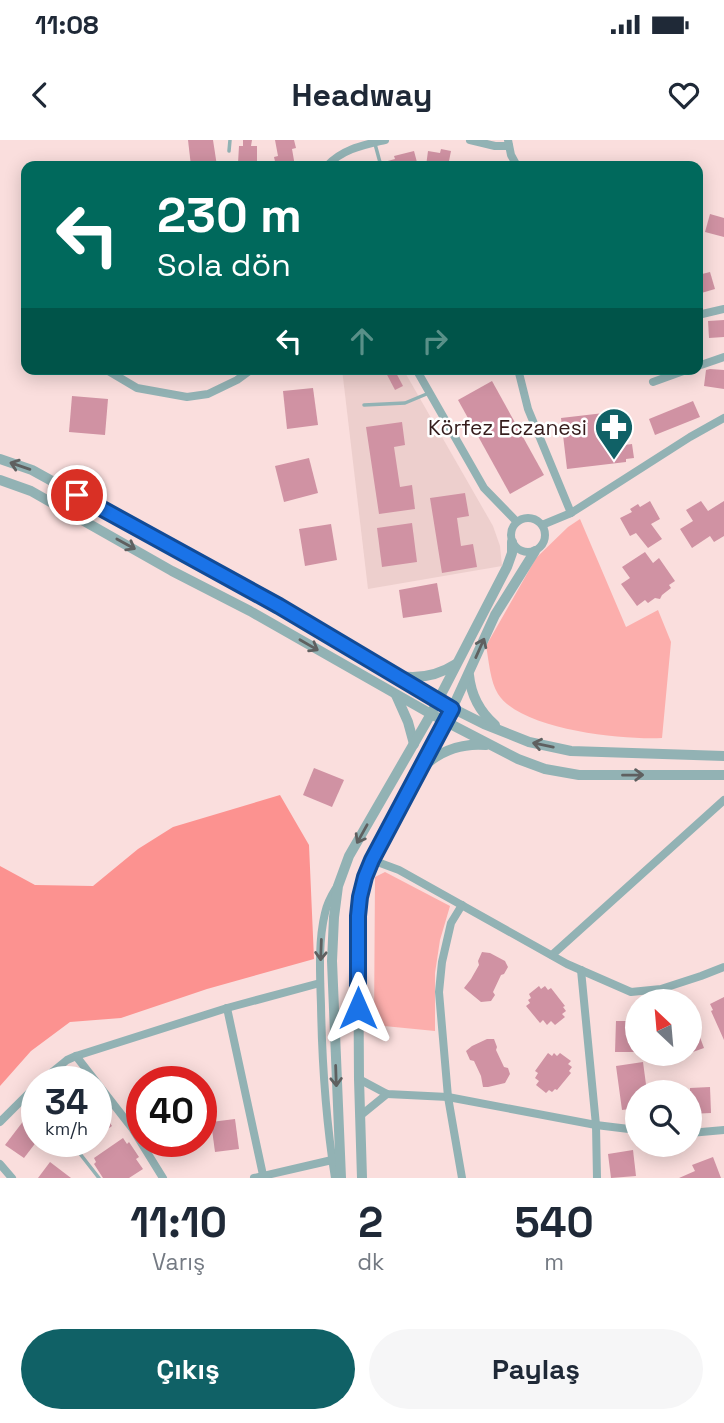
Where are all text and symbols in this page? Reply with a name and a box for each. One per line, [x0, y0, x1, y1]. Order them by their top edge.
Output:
text: 11:08 [35, 8, 99, 42]
text: Headway [292, 75, 432, 115]
icon: back [21, 76, 59, 114]
icon: heart [665, 76, 703, 114]
text: 230 m [157, 184, 302, 246]
icon: left [42, 189, 133, 280]
text: Sola dön [157, 245, 291, 285]
icon: left [270, 322, 308, 360]
icon: ahead [343, 322, 381, 360]
icon: right [416, 322, 454, 360]
pharmacy icon: Körfez Eczanesi [593, 406, 635, 461]
place label: Körfez Eczanesi [428, 414, 587, 441]
one-way arrow [9, 458, 31, 471]
pin [47, 465, 107, 525]
icon: arrive [58, 476, 96, 514]
one-way arrow [115, 537, 135, 551]
one-way arrow [474, 638, 487, 659]
one-way arrow [298, 639, 319, 652]
one-way arrow [532, 738, 555, 752]
one-way arrow [621, 769, 644, 782]
one-way arrow [355, 823, 369, 843]
one-way arrow [314, 939, 328, 962]
position arrow [321, 971, 395, 1045]
north arrow [625, 989, 702, 1066]
map controls [625, 989, 702, 1157]
one-way arrow [329, 1064, 342, 1087]
speed limit sign: 40 [126, 1066, 217, 1157]
text: 34 [45, 1080, 88, 1124]
button: search [625, 1080, 702, 1157]
text: km/h [45, 1117, 88, 1140]
text: 11:10 [130, 1196, 227, 1249]
text: 2 [358, 1196, 383, 1249]
text: 540 [515, 1196, 594, 1249]
text: Varış [152, 1247, 205, 1277]
text: dk [357, 1247, 384, 1277]
text: m [544, 1247, 564, 1277]
button: Çıkış [21, 1329, 355, 1409]
button: Paylaş [369, 1329, 703, 1409]

